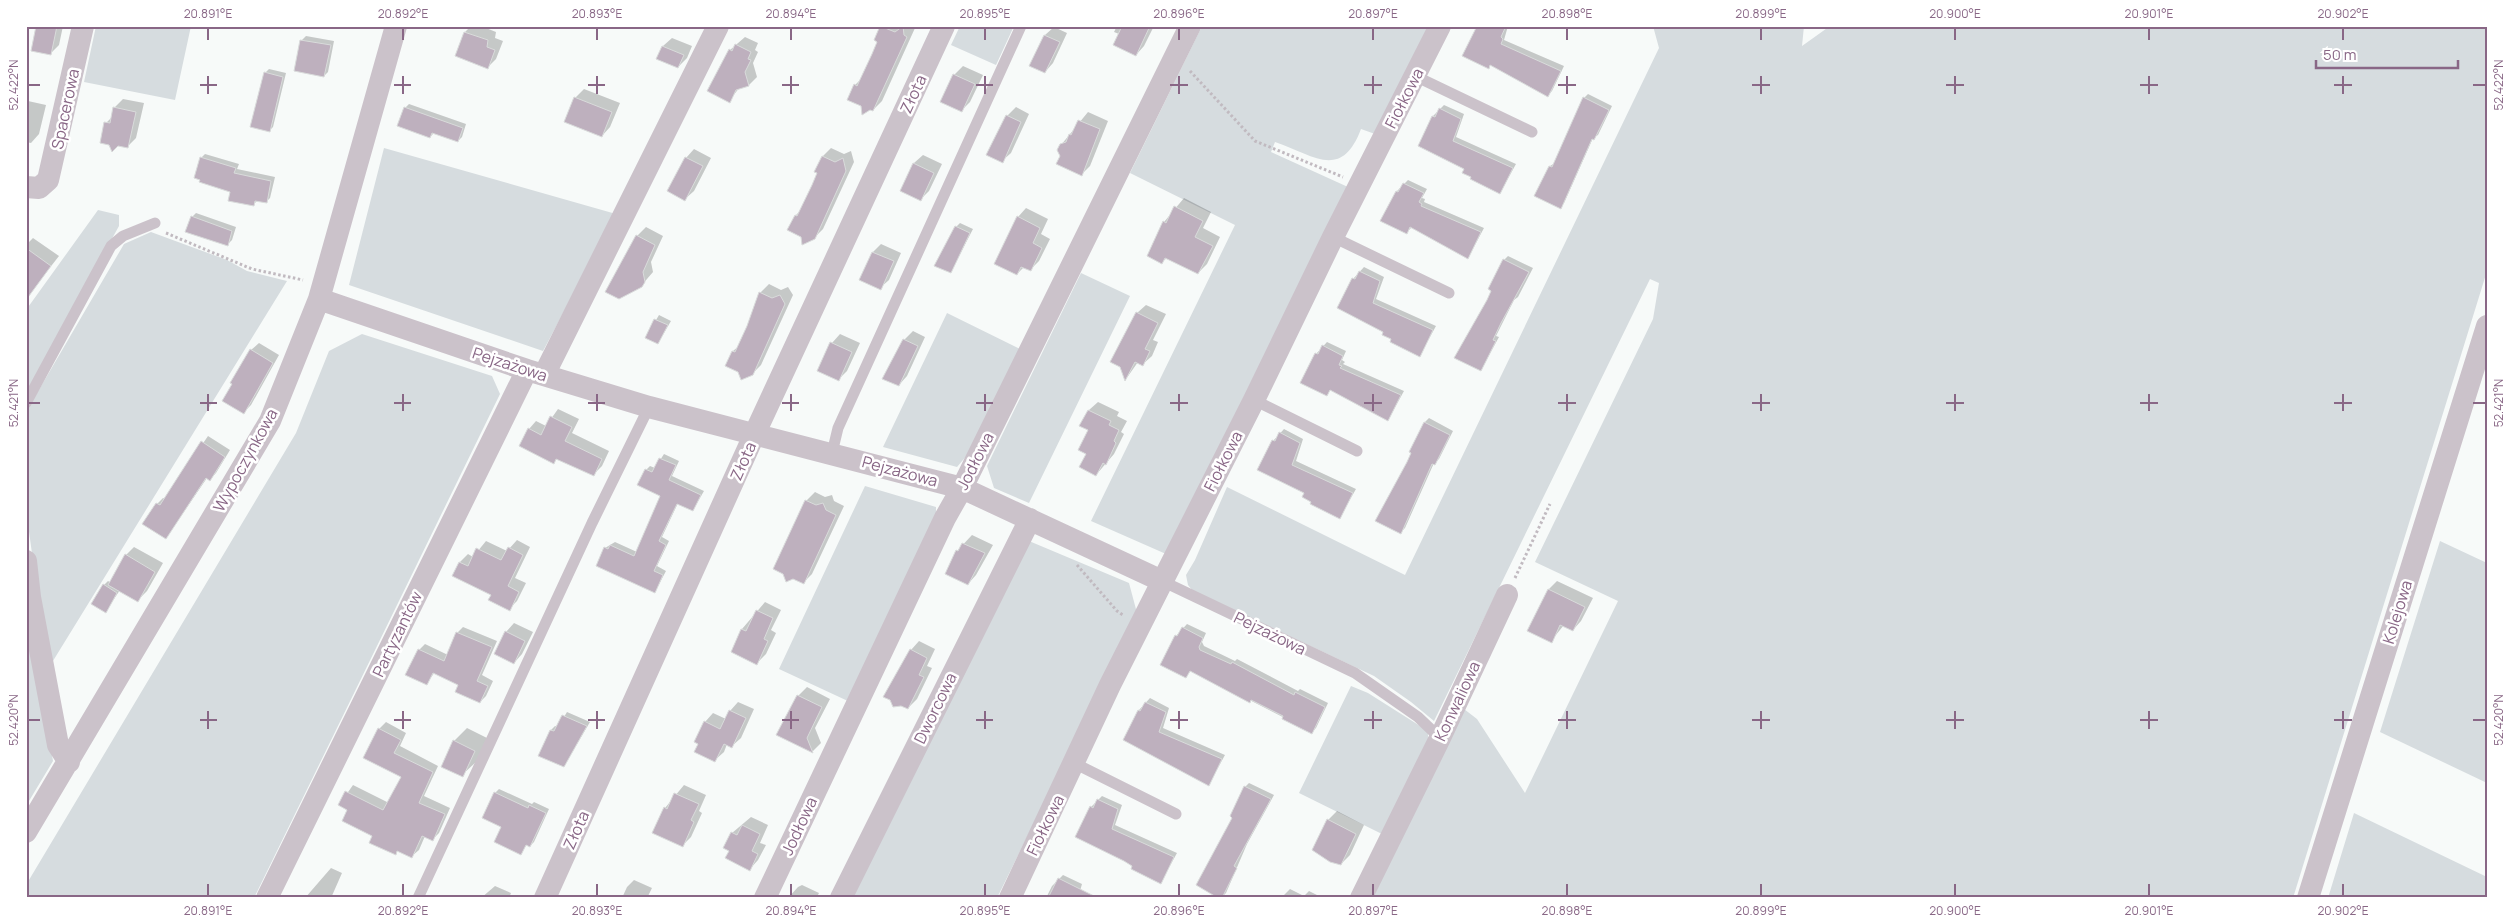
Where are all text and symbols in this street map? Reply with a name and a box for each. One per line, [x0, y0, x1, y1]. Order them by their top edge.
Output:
text: 20.891°E [184, 5, 232, 22]
text: 20.892°E [378, 5, 429, 22]
text: 20.893°E [572, 5, 622, 22]
text: 20.894°E [766, 5, 817, 22]
text: 20.895°E [960, 5, 1011, 22]
text: 20.896°E [1153, 5, 1205, 22]
text: 20.897°E [1348, 5, 1398, 22]
text: 20.898°E [1542, 5, 1593, 22]
text: 20.899°E [1735, 5, 1787, 22]
text: 20.900°E [1929, 5, 1981, 22]
text: 20.901°E [2125, 5, 2174, 22]
text: 20.902°E [2317, 5, 2369, 22]
scale bar [2316, 38, 2458, 70]
text: 50 m [2323, 44, 2357, 65]
text: 52.422°N [5, 60, 22, 110]
text: 52.422°N [2490, 60, 2507, 110]
street label: Fiołkowa [1379, 64, 1429, 132]
street label: Spacerowa [46, 67, 84, 151]
street label: Złota [895, 71, 931, 117]
street label: Pejzażowa [470, 342, 550, 386]
text: 52.421°N [5, 379, 22, 427]
text: 52.421°N [2490, 379, 2507, 427]
street label: Wypoczynkowa [208, 404, 282, 516]
street label: Fiołkowa [1198, 427, 1248, 495]
street label: Jodłowa [951, 428, 999, 494]
street label: Złota [725, 438, 761, 484]
street label: Pejzażowa [860, 450, 940, 492]
street label: Kolejowa [2377, 578, 2417, 646]
street label: Partyzantów [367, 588, 427, 680]
street label: Pejzażowa [1230, 606, 1310, 660]
street label: Konwaliowa [1429, 657, 1485, 745]
street label: Dworcowa [908, 669, 962, 747]
text: 52.420°N [5, 694, 22, 746]
text: 52.420°N [2490, 694, 2507, 746]
street label: Fiołkowa [1021, 791, 1069, 859]
street label: Jodłowa [776, 793, 822, 859]
street label: Złota [558, 807, 594, 853]
text: 20.891°E [184, 902, 232, 919]
text: 20.892°E [378, 902, 429, 919]
text: 20.893°E [572, 902, 622, 919]
text: 20.894°E [766, 902, 817, 919]
text: 20.895°E [960, 902, 1011, 919]
text: 20.896°E [1153, 902, 1205, 919]
text: 20.897°E [1348, 902, 1398, 919]
text: 20.898°E [1542, 902, 1593, 919]
text: 20.899°E [1735, 902, 1787, 919]
text: 20.900°E [1929, 902, 1981, 919]
text: 20.901°E [2125, 902, 2174, 919]
text: 20.902°E [2317, 902, 2369, 919]

